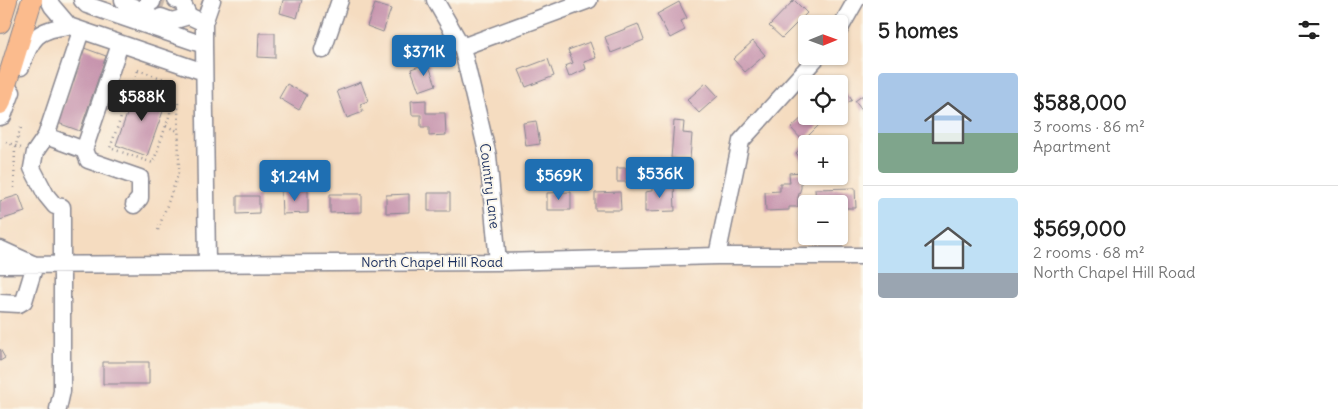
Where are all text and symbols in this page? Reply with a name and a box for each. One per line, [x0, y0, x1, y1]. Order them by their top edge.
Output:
north arrow [798, 15, 848, 65]
map controls [798, 15, 848, 245]
icon: filters [1295, 16, 1323, 44]
text: 5 homes [878, 17, 958, 44]
pin: $371K [389, 34, 459, 77]
text: $371K [403, 41, 445, 61]
button: locate [798, 75, 848, 125]
pin: $588K [107, 80, 177, 122]
text: $588K [119, 86, 165, 106]
text: $588,000 [1033, 89, 1127, 116]
icon: home [918, 93, 978, 153]
text: 3 rooms · 86 m² [1033, 116, 1145, 136]
button: + [798, 135, 848, 185]
text: Apartment [1033, 136, 1111, 156]
street label: Country Lane [476, 142, 504, 230]
pin: $536K [625, 156, 695, 199]
pin: $569K [524, 158, 594, 201]
pin: $1.24M [254, 160, 336, 202]
text: $536K [637, 163, 683, 183]
text: $569K [536, 165, 582, 185]
text: $1.24M [270, 166, 320, 186]
button: − [798, 195, 848, 245]
text: $569,000 [1033, 215, 1126, 242]
icon: home [918, 218, 978, 278]
text: 2 rooms · 68 m² [1033, 242, 1145, 262]
street label: North Chapel Hill Road [361, 253, 503, 271]
text: North Chapel Hill Road [1033, 262, 1195, 282]

